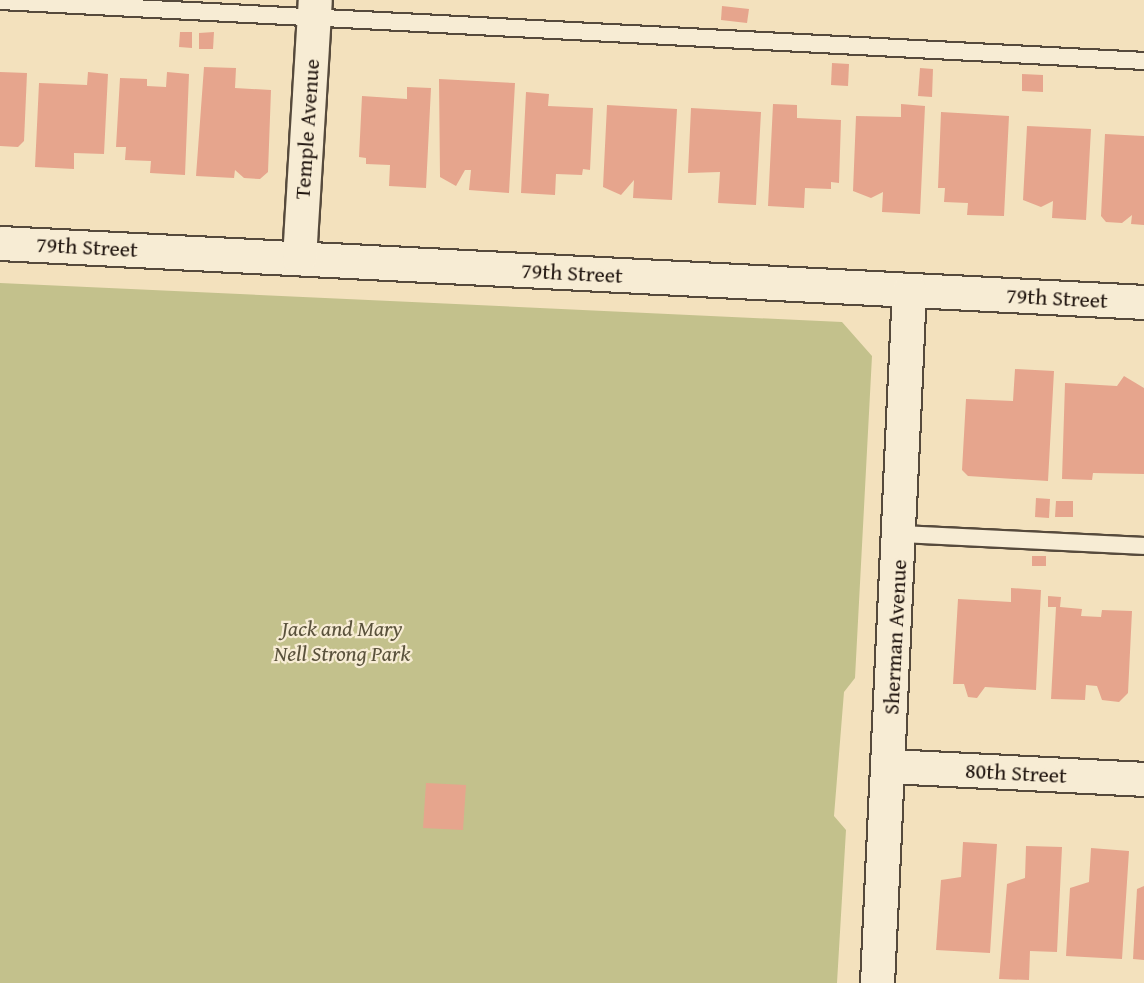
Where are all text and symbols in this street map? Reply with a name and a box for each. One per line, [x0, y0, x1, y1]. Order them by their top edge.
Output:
street label: Temple Avenue [289, 58, 325, 200]
street label: 79th Street [35, 231, 139, 263]
street label: 79th Street [520, 257, 624, 289]
street label: 79th Street [1005, 282, 1109, 314]
street label: Sherman Avenue [878, 559, 912, 715]
park label: Jack and Mary Nell Strong Park [274, 615, 410, 666]
street label: 80th Street [964, 757, 1068, 789]

